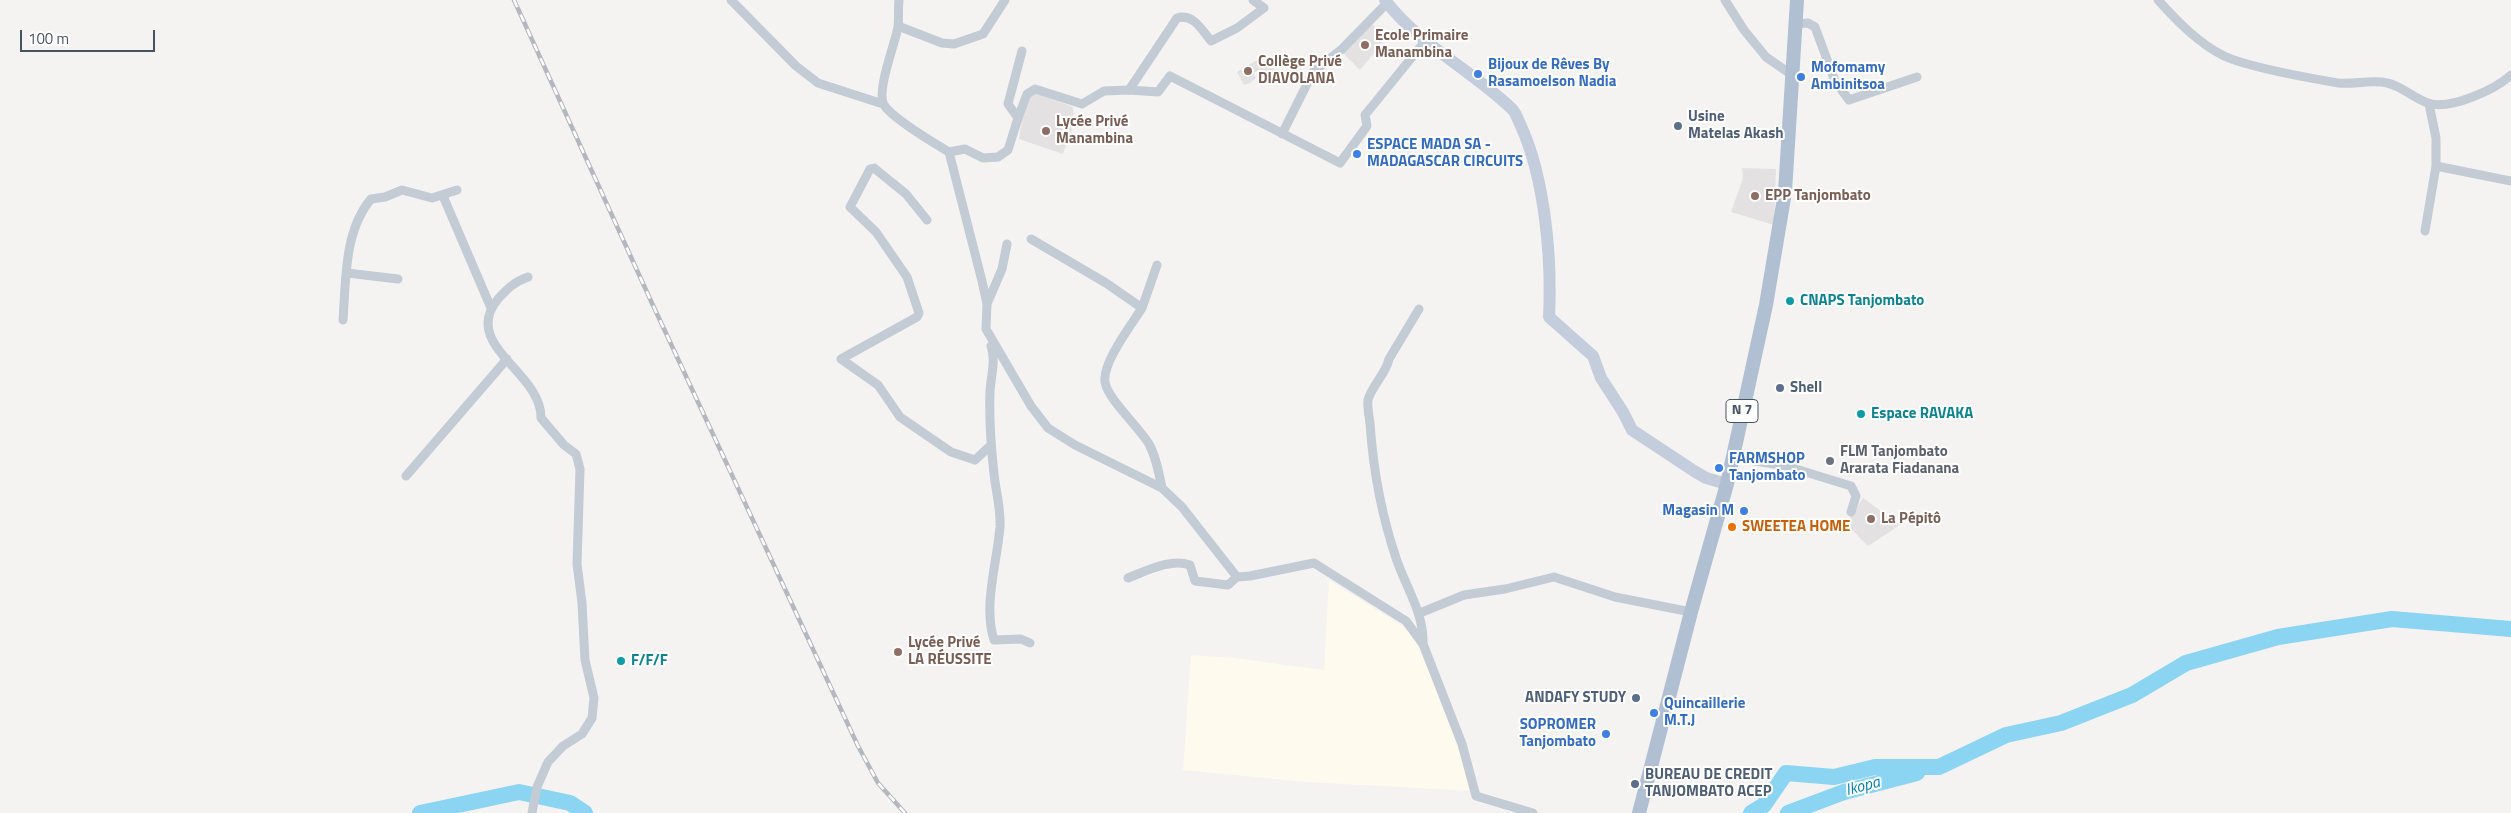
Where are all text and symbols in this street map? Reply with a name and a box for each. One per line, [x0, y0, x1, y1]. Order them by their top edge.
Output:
scale bar [22, 20, 158, 52]
text: 100 m [28, 27, 69, 50]
place label: Ecole Primaire Manambina [1375, 27, 1468, 62]
marker: Ecole Primaire Manambina [1359, 39, 1371, 51]
place label: Collège Privé DIAVOLANA [1258, 53, 1342, 88]
place label: Bijoux de Rêves By Rasamoelson Nadia [1488, 56, 1616, 91]
place label: Mofomamy Ambinitsoa [1811, 59, 1885, 94]
marker: Collège Privé DIAVOLANA [1242, 65, 1254, 77]
marker: Bijoux de Rêves By Rasamoelson Nadia [1472, 68, 1484, 80]
marker: Mofomamy Ambinitsoa [1795, 71, 1807, 83]
place label: Usine Matelas Akash [1688, 108, 1784, 143]
place label: Lycée Privé Manambina [1056, 113, 1133, 148]
marker: Usine Matelas Akash [1672, 120, 1684, 132]
marker: Lycée Privé Manambina [1040, 125, 1052, 137]
place label: ESPACE MADA SA - MADAGASCAR CIRCUITS [1367, 136, 1523, 171]
marker: ESPACE MADA SA - MADAGASCAR CIRCUITS [1351, 148, 1363, 160]
place label: EPP Tanjombato [1765, 187, 1871, 205]
marker: EPP Tanjombato [1749, 190, 1761, 202]
place label: CNAPS Tanjombato [1800, 292, 1924, 310]
marker: CNAPS Tanjombato [1784, 295, 1796, 307]
place label: Shell [1790, 379, 1822, 397]
marker: Shell [1774, 382, 1786, 394]
road number: N 7 [1726, 400, 1758, 422]
place label: Espace RAVAKA [1871, 405, 1973, 423]
marker: Espace RAVAKA [1855, 408, 1867, 420]
place label: FLM Tanjombato Ararata Fiadanana [1840, 443, 1959, 478]
place label: FARMSHOP Tanjombato [1729, 450, 1805, 485]
marker: FLM Tanjombato Ararata Fiadanana [1824, 455, 1836, 467]
marker: FARMSHOP Tanjombato [1713, 462, 1725, 474]
place label: Magasin M [1662, 502, 1734, 520]
marker: Magasin M [1738, 505, 1750, 517]
place label: La Pépitô [1881, 510, 1941, 528]
marker: La Pépitô [1865, 513, 1877, 525]
place label: SWEETEA HOME [1742, 518, 1850, 536]
marker: SWEETEA HOME [1726, 521, 1738, 533]
place label: Lycée Privé LA RÉUSSITE [908, 634, 992, 669]
marker: Lycée Privé LA RÉUSSITE [892, 646, 904, 658]
place label: F/F/F [631, 652, 668, 670]
marker: F/F/F [615, 655, 627, 667]
place label: ANDAFY STUDY [1525, 689, 1626, 707]
marker: ANDAFY STUDY [1630, 692, 1642, 704]
place label: Quincaillerie M.T.J [1664, 695, 1745, 730]
marker: Quincaillerie M.T.J [1648, 707, 1660, 719]
place label: SOPROMER Tanjombato [1520, 716, 1596, 751]
marker: SOPROMER Tanjombato [1600, 728, 1612, 740]
place label: BUREAU DE CREDIT TANJOMBATO ACEP [1645, 766, 1772, 801]
water label: Ikopa [1844, 773, 1882, 801]
marker: BUREAU DE CREDIT TANJOMBATO ACEP [1629, 778, 1641, 790]

